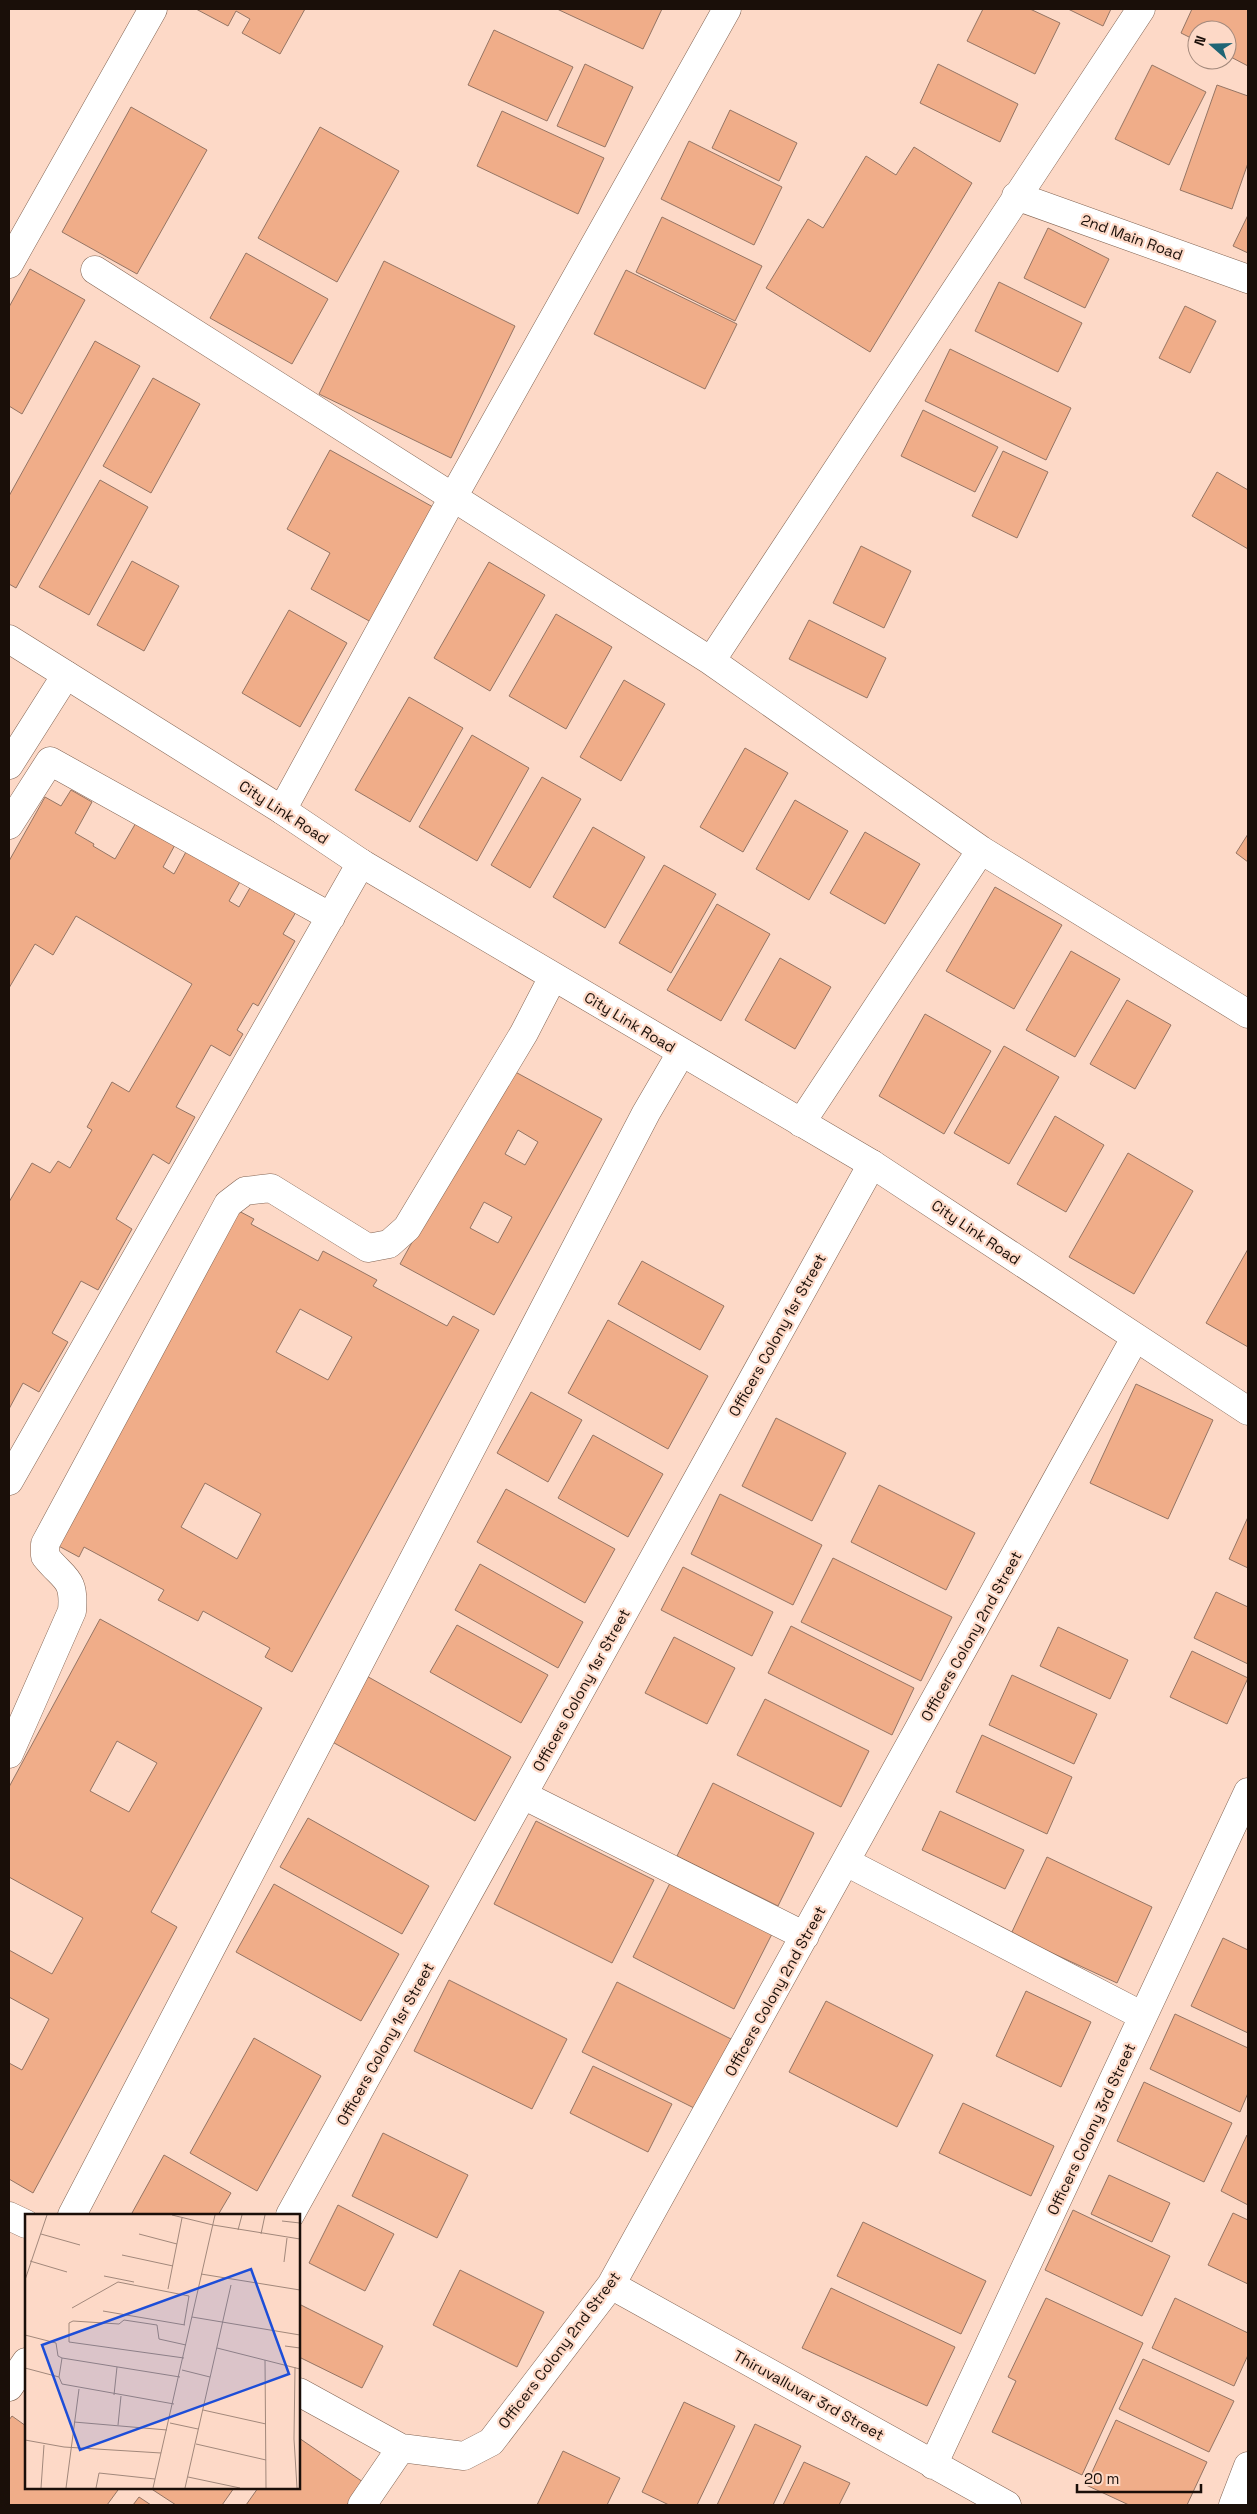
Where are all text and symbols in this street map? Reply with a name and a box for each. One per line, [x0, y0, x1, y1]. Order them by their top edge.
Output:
north arrow [1187, 20, 1237, 70]
text: N [1190, 33, 1210, 48]
street label: 2nd Main Road [1079, 210, 1185, 264]
street label: City Link Road [236, 776, 332, 848]
street label: City Link Road [581, 987, 679, 1057]
street label: City Link Road [928, 1195, 1024, 1269]
street label: Officers Colony 1sr Street [724, 1250, 830, 1420]
street label: Officers Colony 2nd Street [916, 1548, 1026, 1724]
street label: Officers Colony 1sr Street [528, 1605, 634, 1775]
street label: Officers Colony 2nd Street [720, 1903, 830, 2079]
street label: Officers Colony 1sr Street [332, 1959, 438, 2129]
street label: Officers Colony 3rd Street [1043, 2040, 1139, 2218]
inset map [25, 2214, 300, 2489]
street label: Officers Colony 2nd Street [494, 2268, 624, 2432]
street label: Thiruvalluvar 3rd Street [730, 2346, 888, 2444]
scale bar [1077, 2462, 1201, 2494]
text: 20 m [1084, 2469, 1119, 2488]

